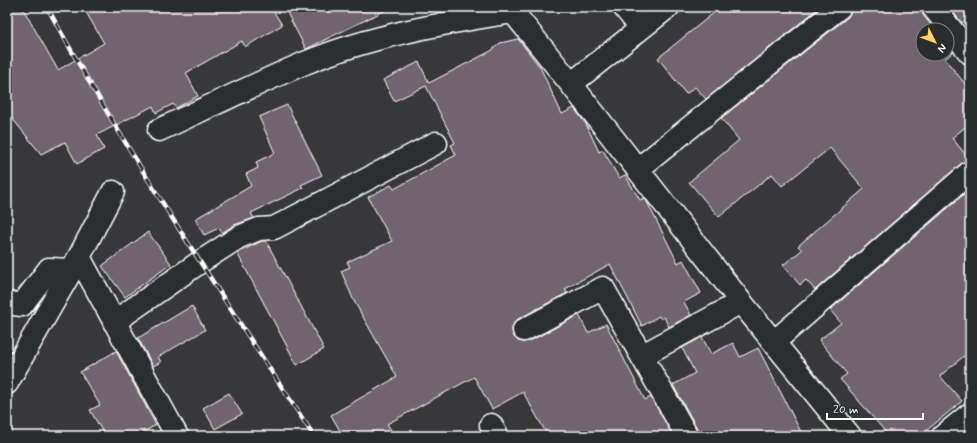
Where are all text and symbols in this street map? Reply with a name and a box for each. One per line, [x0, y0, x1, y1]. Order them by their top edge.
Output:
north arrow [915, 22, 955, 62]
text: N [934, 41, 949, 55]
scale bar [827, 395, 923, 421]
text: 20 m [833, 402, 859, 418]

